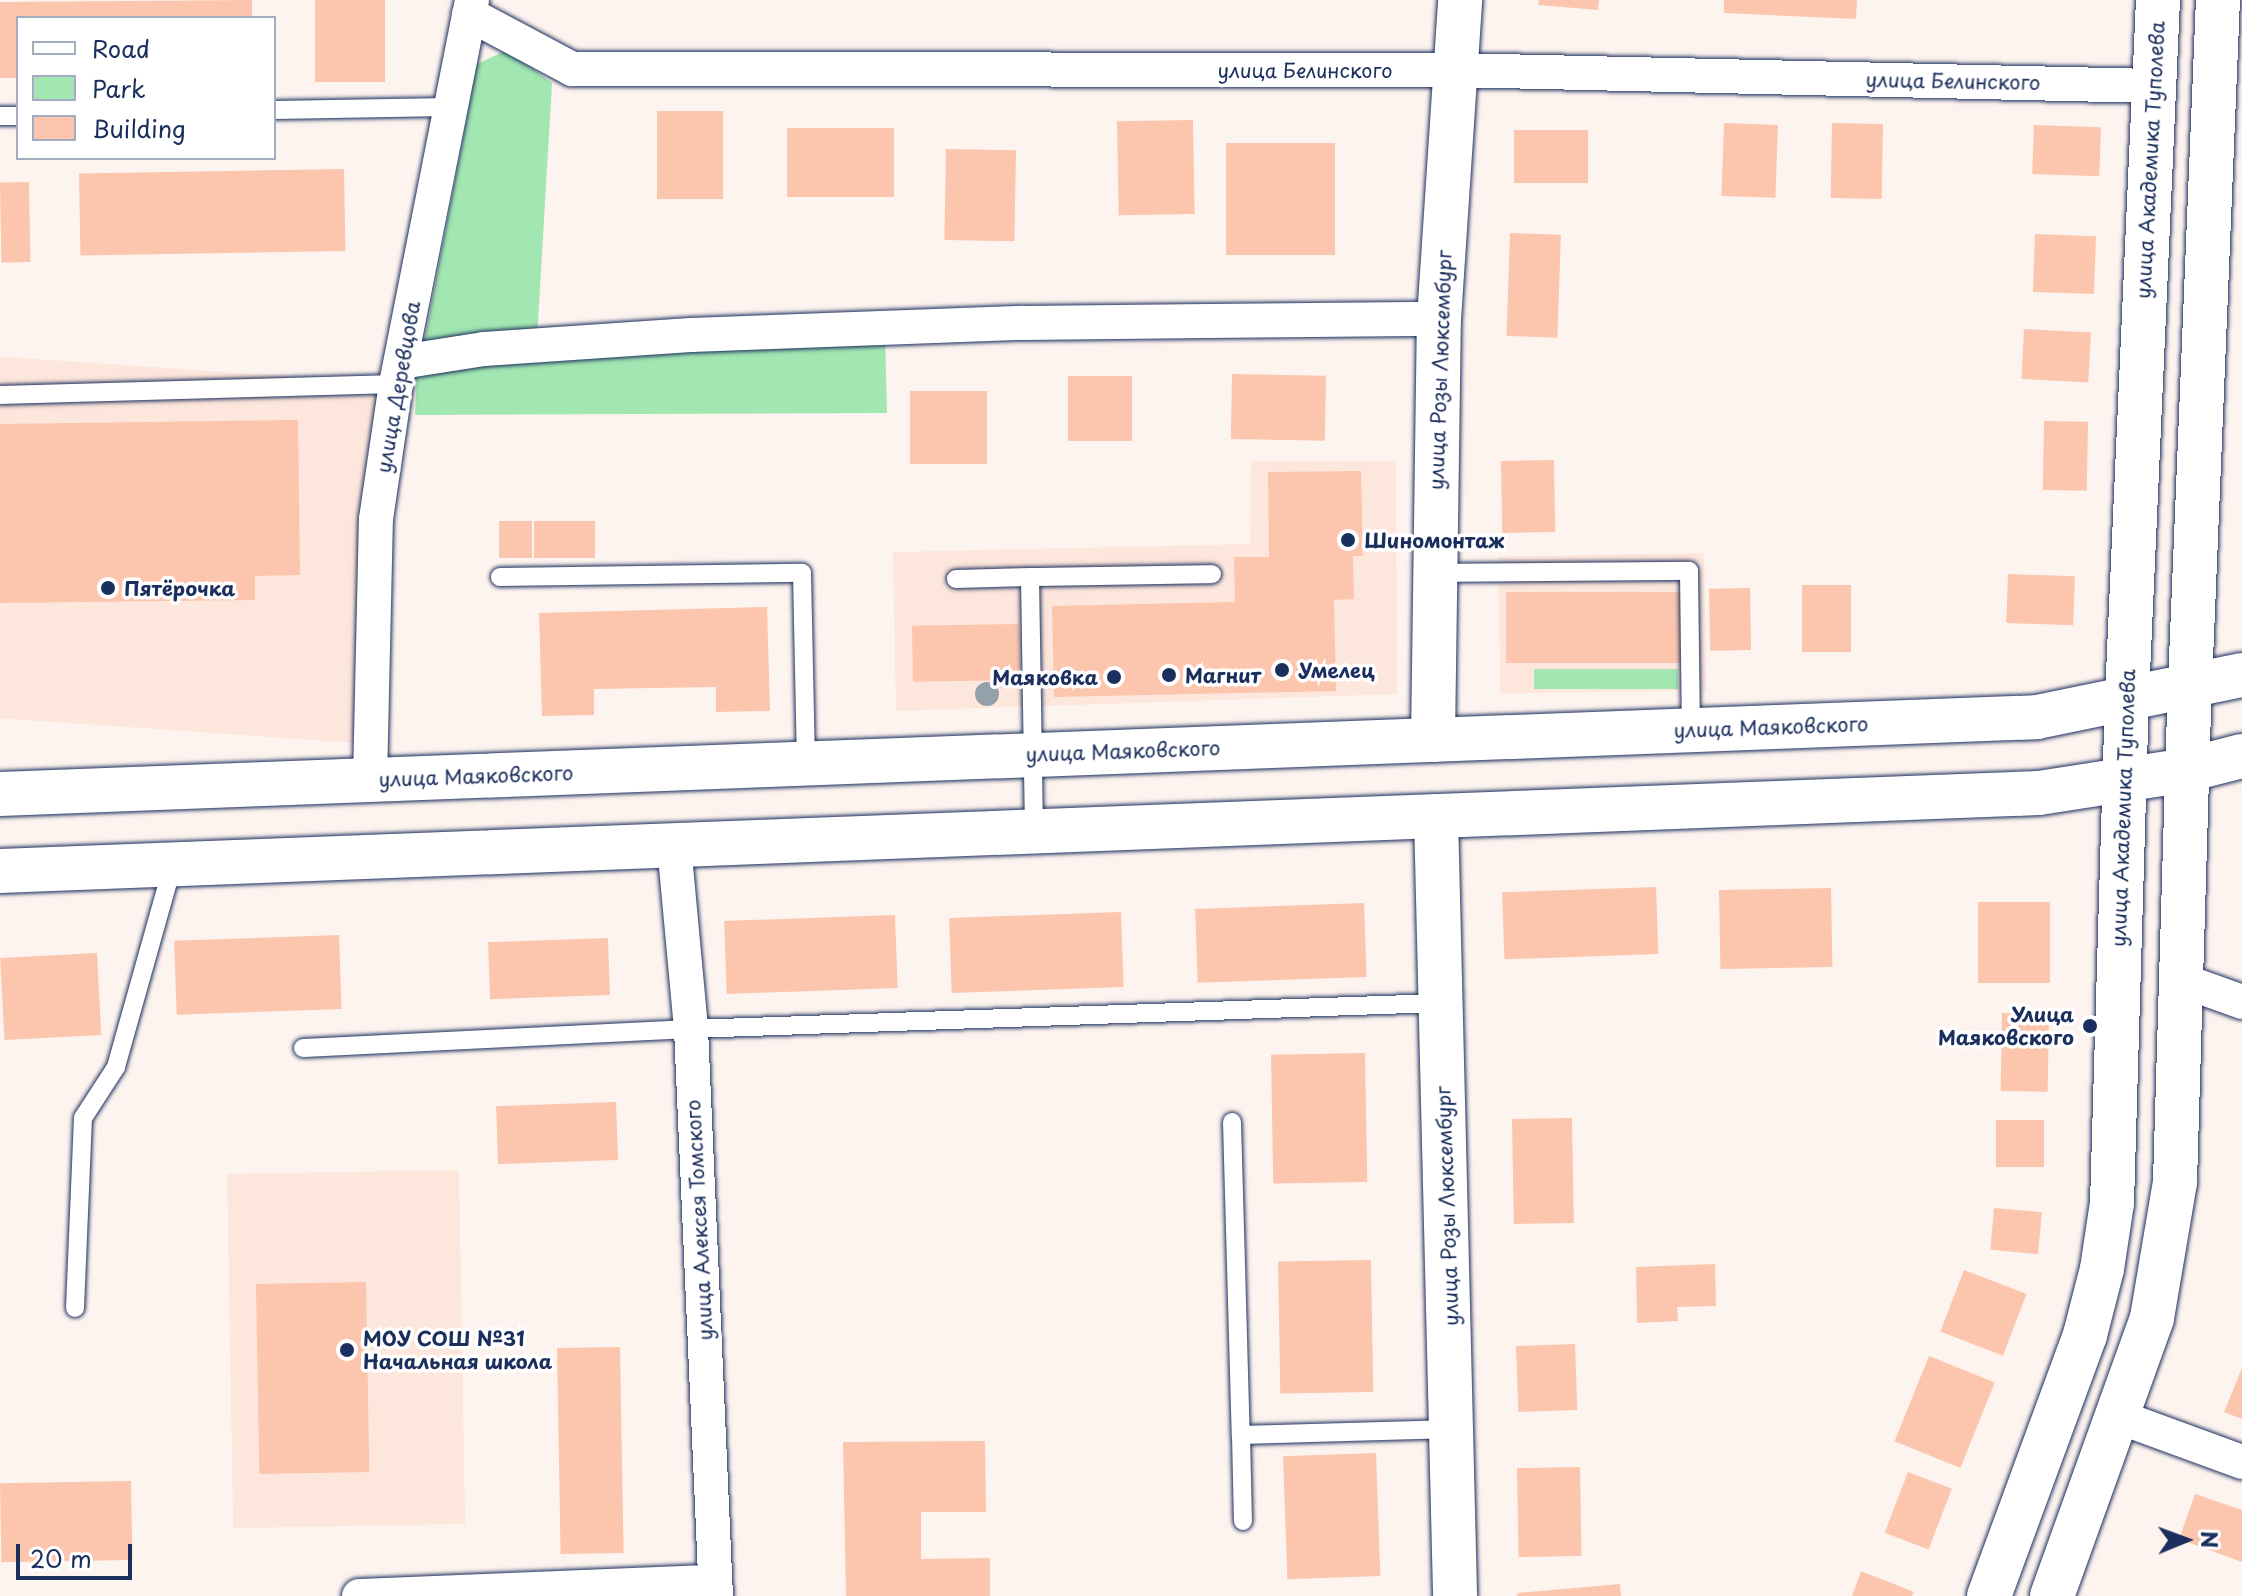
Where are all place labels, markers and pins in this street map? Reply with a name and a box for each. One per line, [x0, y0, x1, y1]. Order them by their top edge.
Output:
place label: Шиномонтаж [1364, 528, 1504, 552]
marker: Шиномонтаж [1339, 531, 1357, 549]
place label: Пятёрочка [124, 576, 235, 600]
marker: Пятёрочка [99, 579, 117, 597]
place label: Умелец [1298, 658, 1374, 682]
marker: Умелец [1273, 661, 1291, 679]
place label: Магнит [1185, 663, 1261, 687]
place label: Маяковка [992, 665, 1098, 689]
marker: Магнит [1160, 666, 1178, 684]
marker: Маяковка [1105, 668, 1123, 686]
place label: Улица Маяковского [1938, 1002, 2074, 1049]
marker: Улица Маяковского [2081, 1017, 2099, 1035]
place label: МОУ СОШ №31 Начальная школа [363, 1326, 552, 1373]
marker: МОУ СОШ №31 Начальная школа [338, 1341, 356, 1359]

